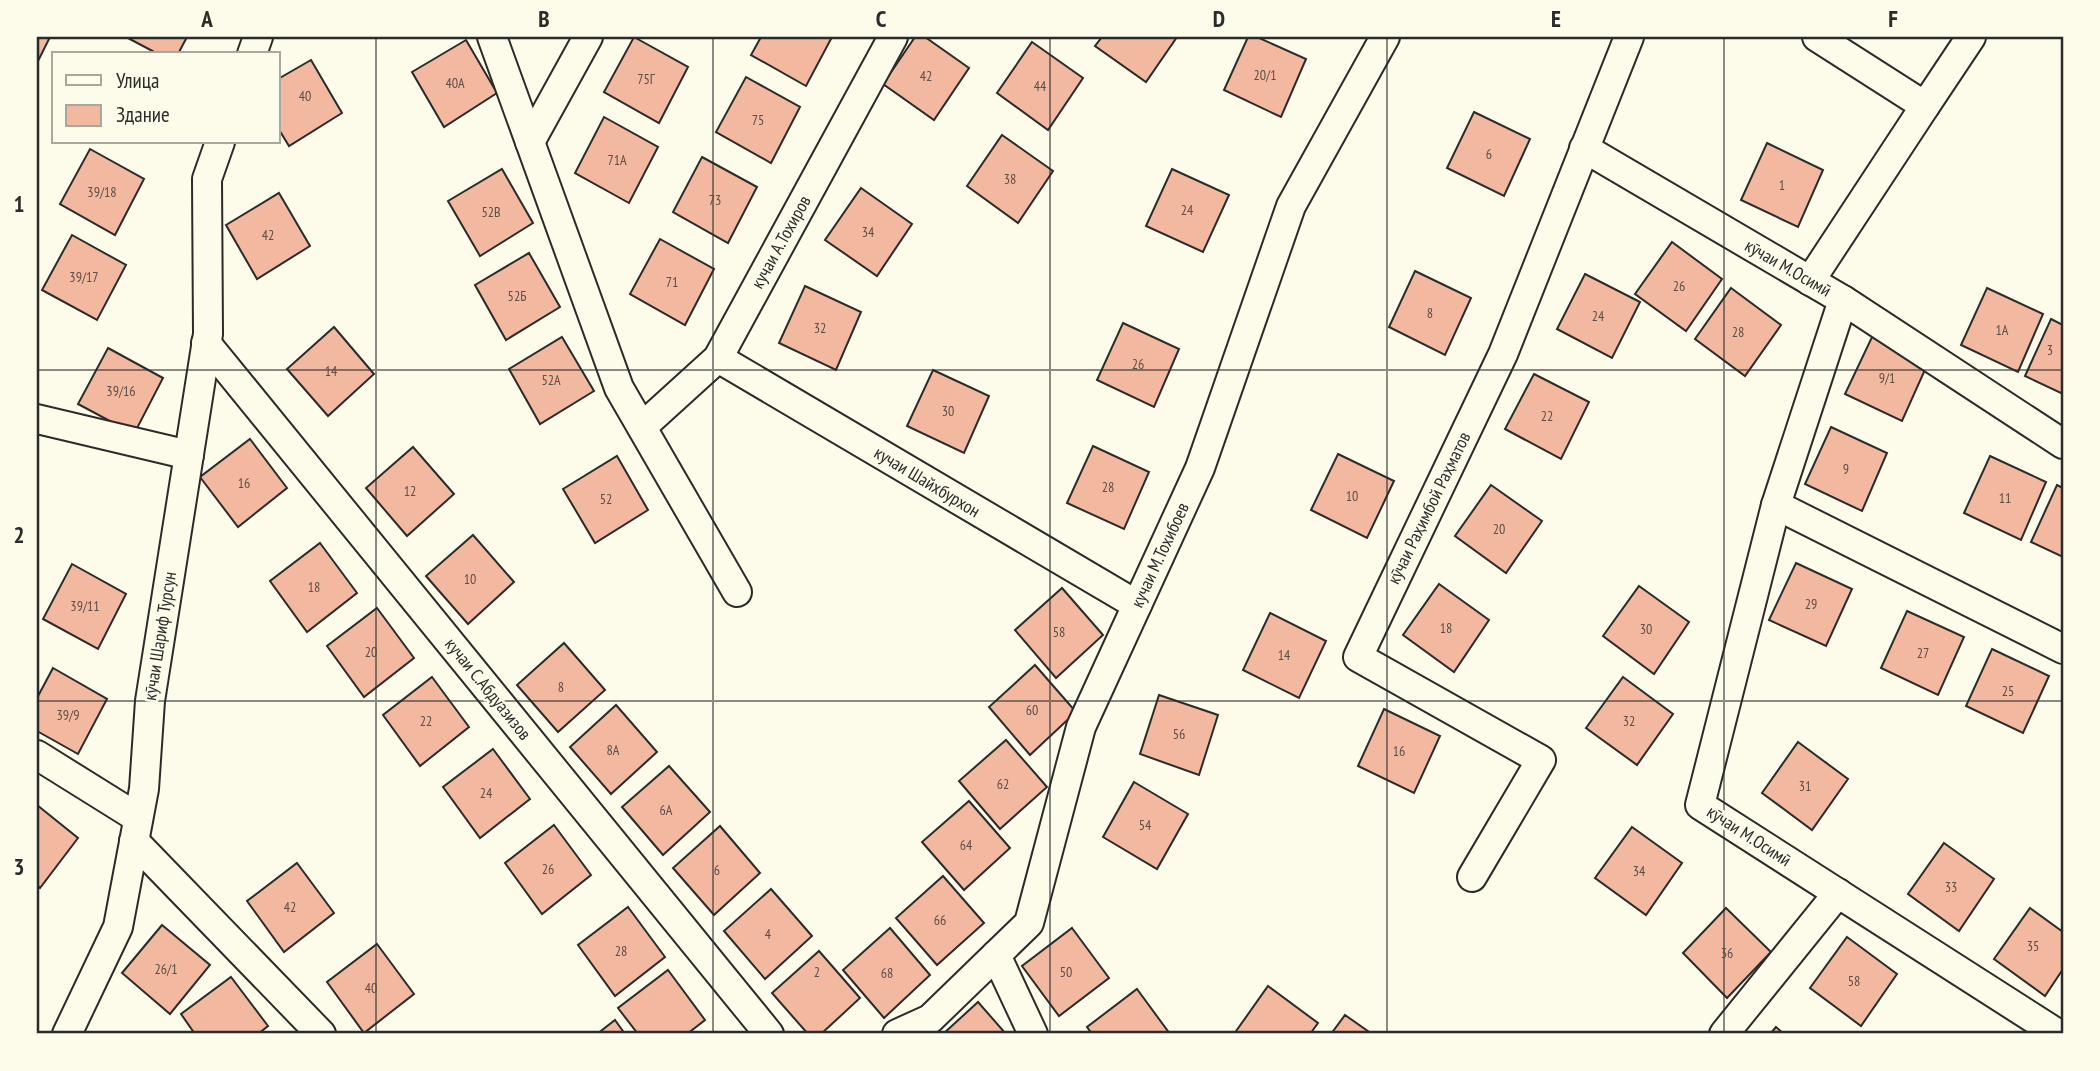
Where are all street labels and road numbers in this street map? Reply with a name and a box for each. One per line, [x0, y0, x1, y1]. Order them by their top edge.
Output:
street label: кучаи А.Тохиров [746, 191, 816, 292]
street label: кӯчаи М.Осимӣ [1741, 234, 1836, 302]
street label: кӯчаи Раҳимбой Раҳматов [1382, 428, 1475, 588]
street label: кучаи Шайхбурхон [870, 441, 984, 522]
street label: кучаи М.Тохибоев [1125, 499, 1194, 611]
street label: кӯчаи Шариф Турсун [138, 570, 181, 702]
street label: кучаи С.Абдуазизов [440, 633, 537, 744]
street label: кӯчаи М.Осимӣ [1703, 800, 1796, 871]

